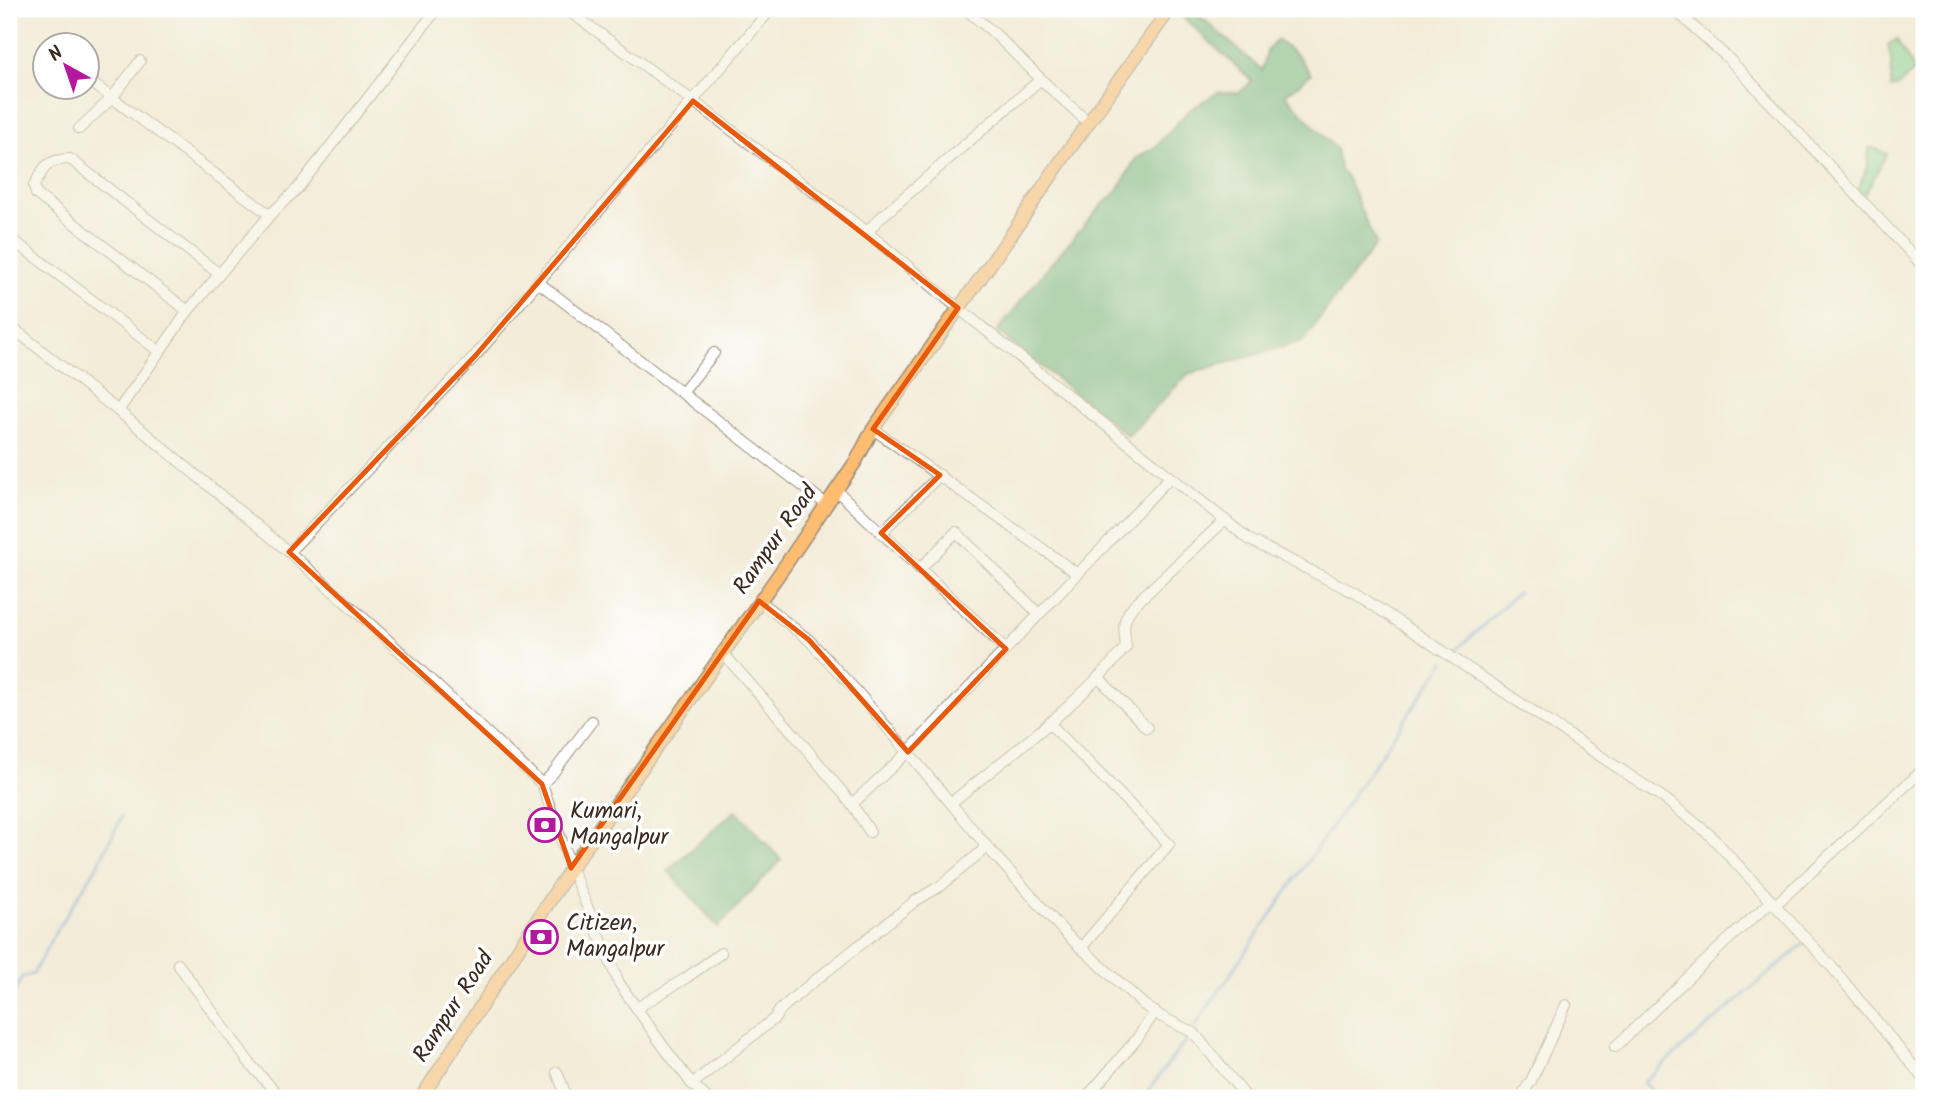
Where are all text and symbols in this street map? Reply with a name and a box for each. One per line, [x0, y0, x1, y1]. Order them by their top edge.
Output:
north arrow [32, 32, 102, 102]
text: N [42, 39, 71, 70]
street label: Rampur Road [725, 477, 828, 603]
place label: Kumari, Mangalpur [570, 794, 670, 856]
bank icon: Kumari, Mangalpur [526, 806, 564, 844]
place label: Citizen, Mangalpur [566, 906, 666, 968]
bank icon: Citizen, Mangalpur [522, 918, 560, 956]
street label: Rampur Road [404, 943, 504, 1070]

